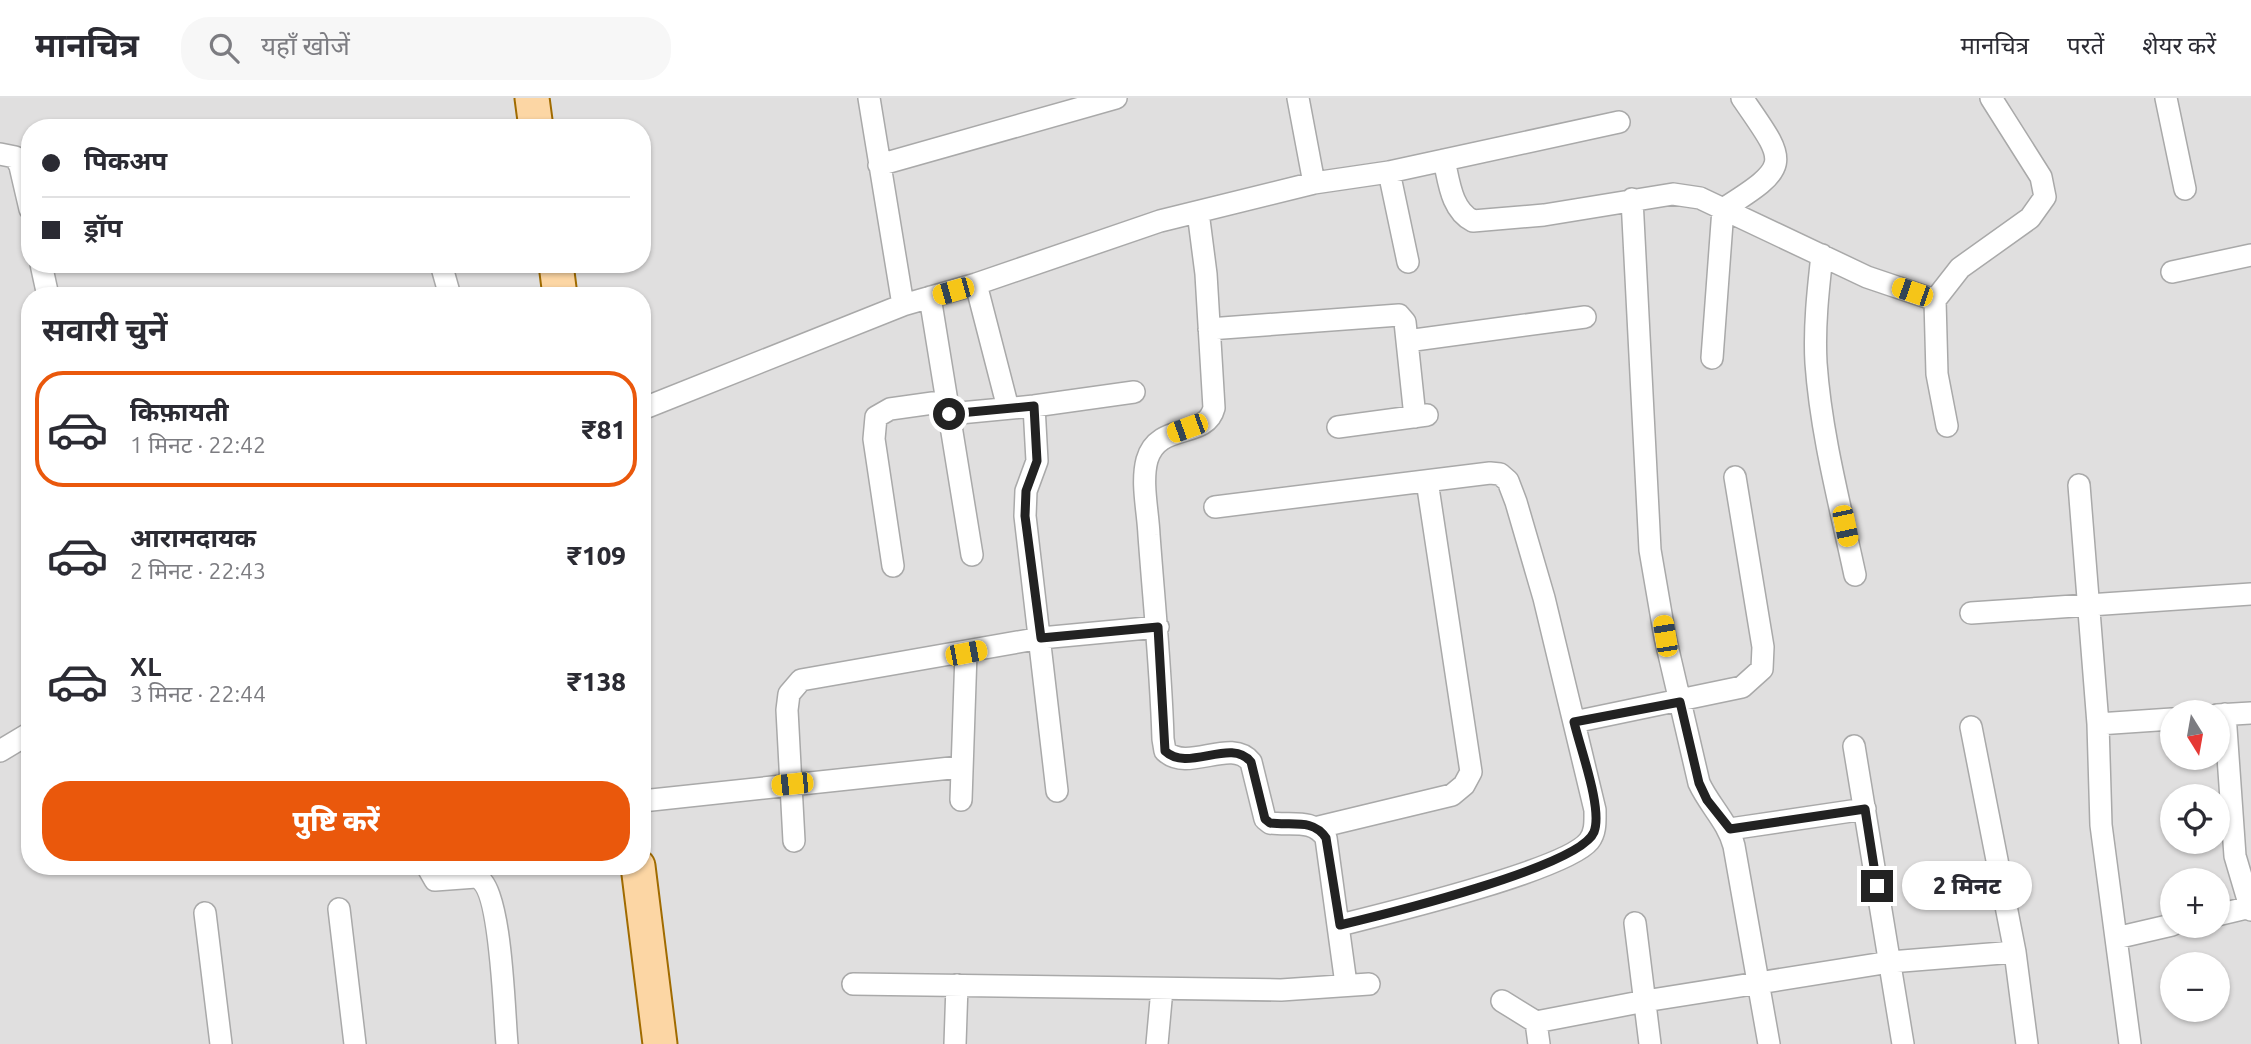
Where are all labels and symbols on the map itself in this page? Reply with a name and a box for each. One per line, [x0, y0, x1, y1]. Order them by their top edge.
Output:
car [930, 275, 977, 307]
car [1889, 275, 1936, 309]
route start [933, 398, 965, 430]
car [1164, 411, 1211, 445]
car [1831, 503, 1860, 549]
car [1652, 614, 1679, 658]
car [944, 639, 989, 667]
north arrow [2160, 700, 2230, 770]
car [771, 771, 814, 797]
callout: 2 मिनट [1902, 862, 2031, 910]
route end [1861, 870, 1893, 902]

